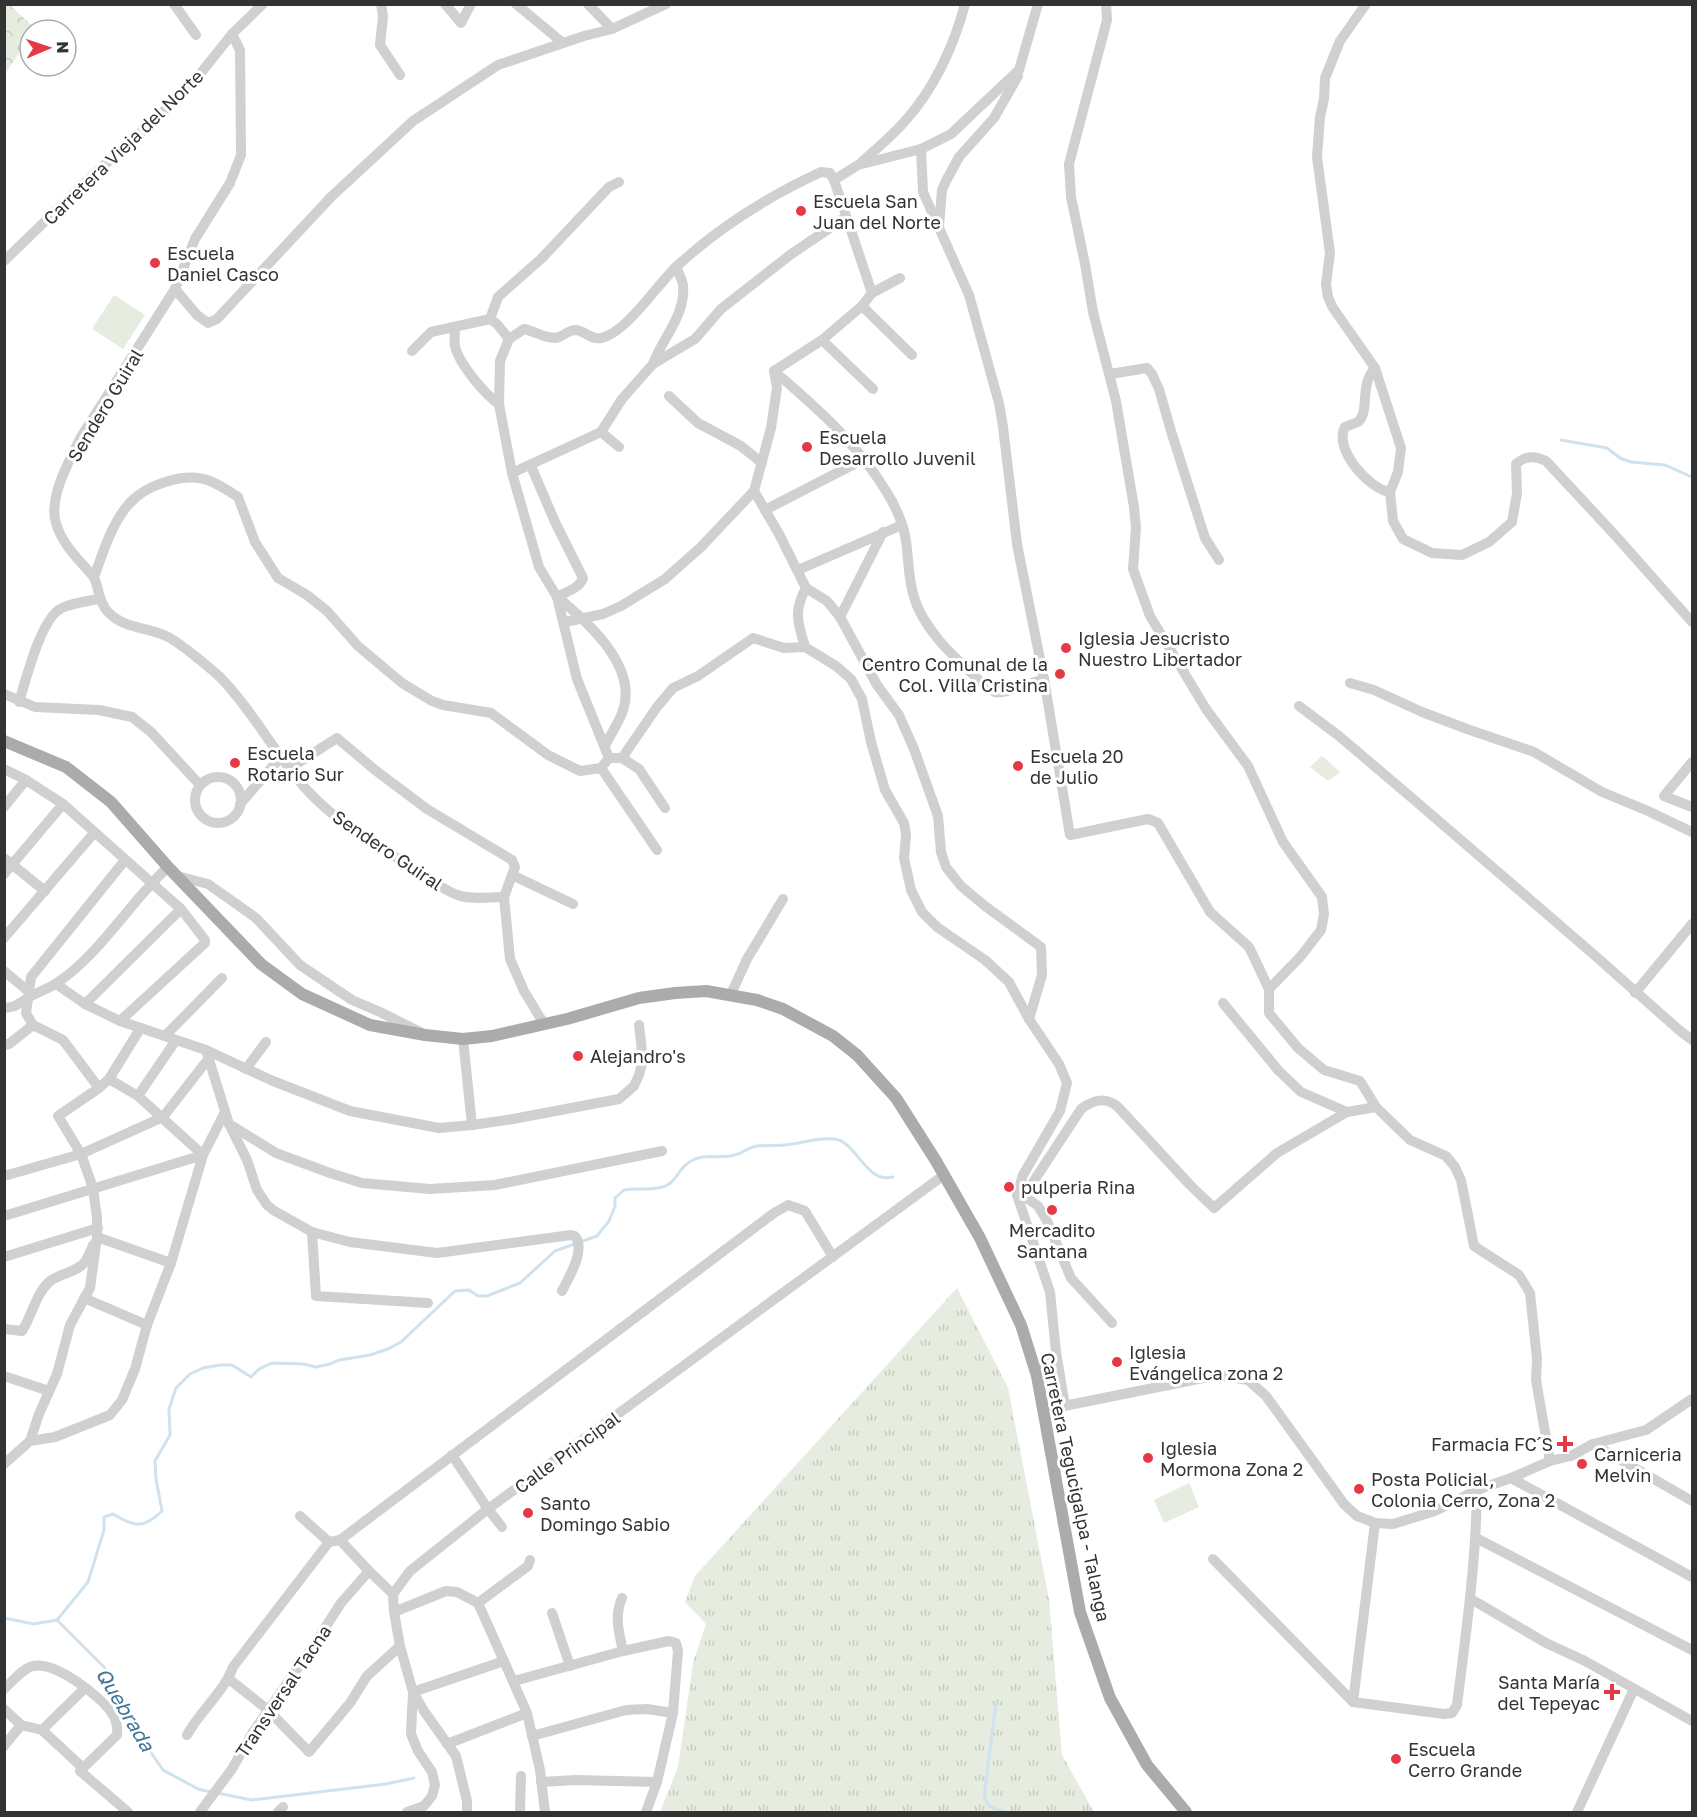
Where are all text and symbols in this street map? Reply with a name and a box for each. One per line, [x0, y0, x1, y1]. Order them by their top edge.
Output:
north arrow [18, 18, 78, 78]
text: N [53, 41, 73, 54]
street label: Carretera Vieja del Norte [38, 65, 208, 229]
place label: Escuela San Juan del Norte [813, 190, 941, 233]
marker: Escuela San Juan del Norte [794, 204, 808, 218]
place label: Escuela Daniel Casco [167, 242, 279, 285]
marker: Escuela Daniel Casco [148, 256, 162, 270]
street label: Sendero Guiral [63, 344, 147, 465]
place label: Escuela Desarrollo Juvenil [819, 426, 976, 469]
marker: Escuela Desarrollo Juvenil [800, 440, 814, 454]
place label: Iglesia Jesucristo Nuestro Libertador [1078, 627, 1242, 670]
marker: Iglesia Jesucristo Nuestro Libertador [1059, 641, 1073, 655]
place label: Centro Comunal de la Col. Villa Cristina [862, 653, 1048, 696]
marker: Centro Comunal de la Col. Villa Cristina [1053, 667, 1067, 681]
place label: Escuela Rotario Sur [247, 742, 344, 785]
place label: Escuela 20 de Julio [1030, 745, 1124, 788]
marker: Escuela Rotario Sur [228, 756, 242, 770]
marker: Escuela 20 de Julio [1011, 759, 1025, 773]
street label: Sendero Guiral [329, 805, 447, 895]
place label: Alejandro's [590, 1045, 686, 1067]
marker: Alejandro's [571, 1049, 585, 1063]
place label: pulperia Rina [1021, 1176, 1135, 1198]
marker: pulperia Rina [1002, 1180, 1016, 1194]
marker: Mercadito Santana [1045, 1203, 1059, 1217]
place label: Mercadito Santana [1009, 1219, 1095, 1262]
place label: Iglesia Evángelica zona 2 [1129, 1341, 1283, 1384]
street label: Carretera Tegucigalpa - Talanga [1037, 1350, 1115, 1624]
marker: Iglesia Evángelica zona 2 [1110, 1355, 1124, 1369]
street label: Calle Principal [510, 1406, 624, 1498]
place label: Farmacia FC´S [1431, 1433, 1553, 1455]
place label: Iglesia Mormona Zona 2 [1160, 1437, 1303, 1480]
marker: Farmacia FC´S [1558, 1437, 1572, 1451]
place label: Carniceria Melvin [1594, 1443, 1682, 1486]
marker: Iglesia Mormona Zona 2 [1141, 1451, 1155, 1465]
marker: Carniceria Melvin [1575, 1457, 1589, 1471]
place label: Posta Policial, Colonia Cerro, Zona 2 [1371, 1468, 1555, 1511]
marker: Posta Policial, Colonia Cerro, Zona 2 [1352, 1482, 1366, 1496]
place label: Santo Domingo Sabio [540, 1492, 670, 1535]
marker: Santo Domingo Sabio [521, 1506, 535, 1520]
street label: Transversal Tacna [231, 1621, 335, 1761]
water label: Quebrada [92, 1663, 161, 1756]
place label: Santa María del Tepeyac [1498, 1671, 1600, 1714]
marker: Santa María del Tepeyac [1605, 1685, 1619, 1699]
place label: Escuela Cerro Grande [1408, 1738, 1522, 1781]
marker: Escuela Cerro Grande [1389, 1752, 1403, 1766]

